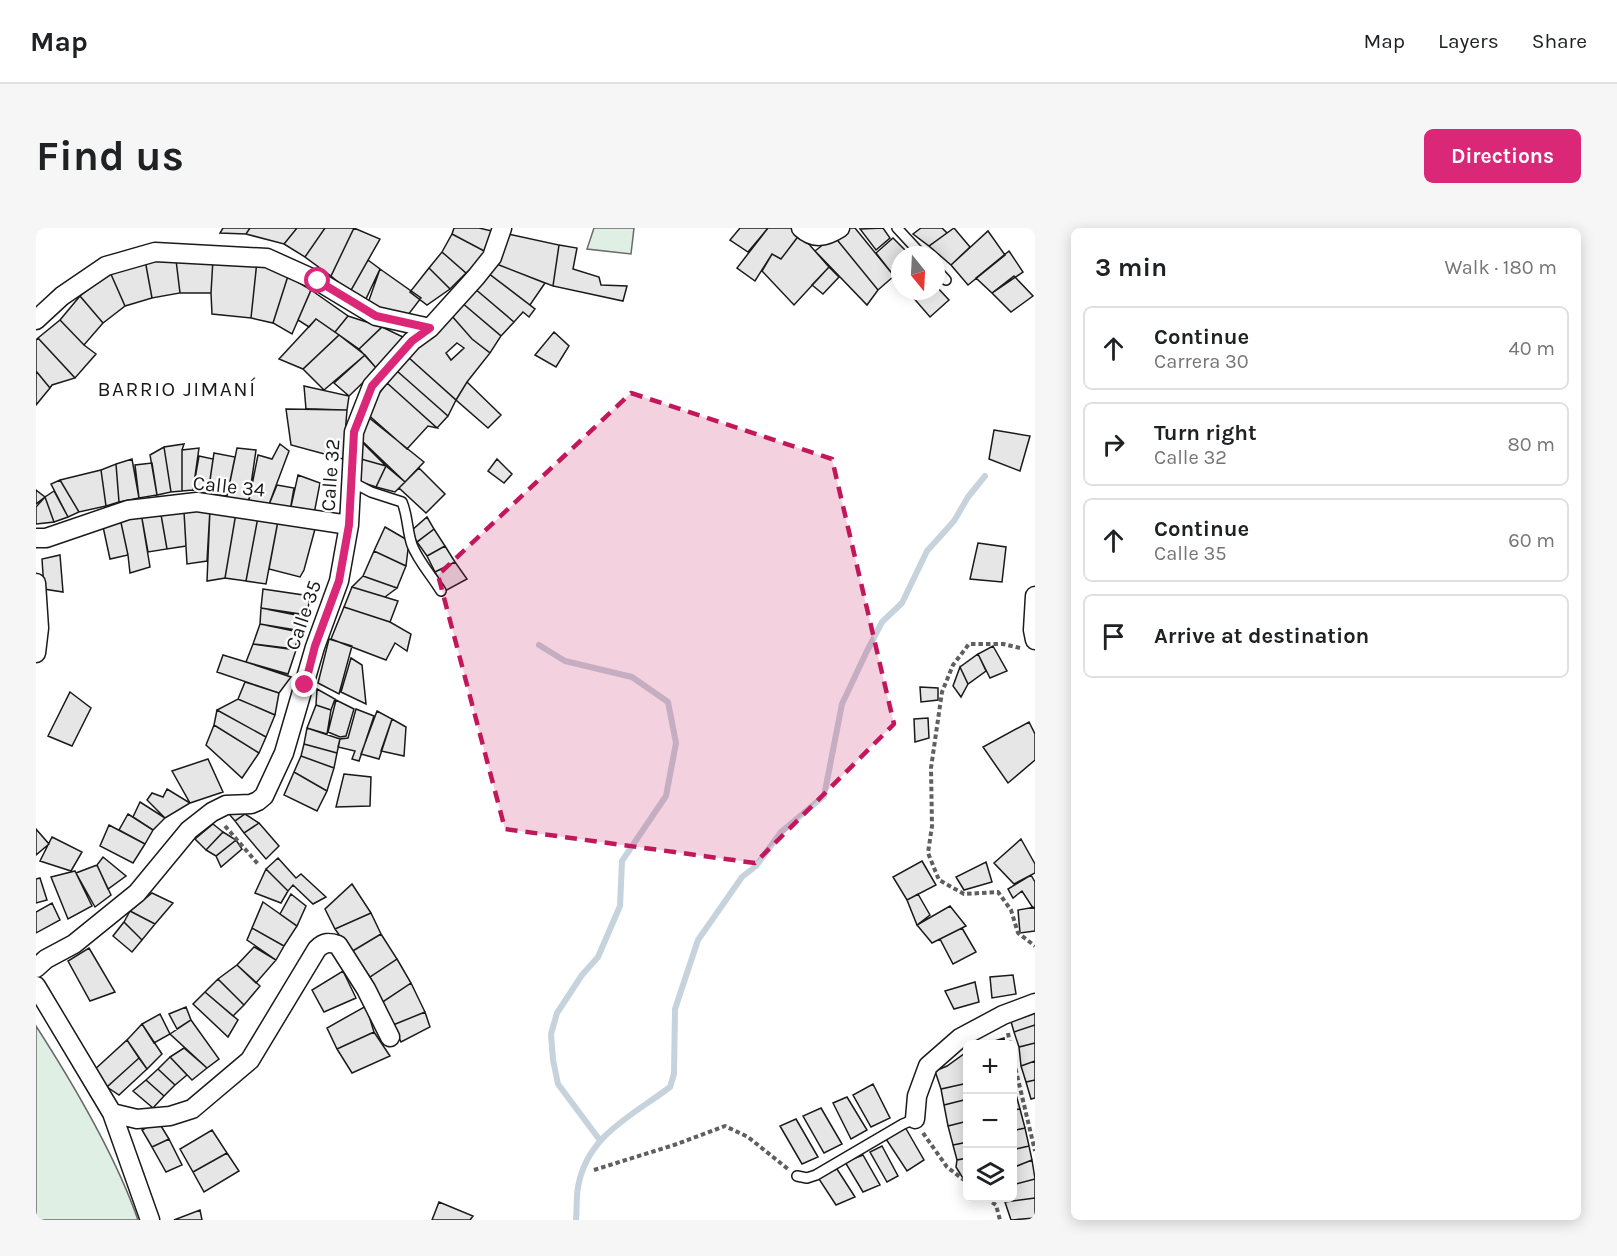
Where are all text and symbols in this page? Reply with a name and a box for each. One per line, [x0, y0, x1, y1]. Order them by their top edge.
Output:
text: Map [30, 25, 88, 58]
text: Map [1363, 29, 1405, 53]
text: Layers [1438, 29, 1499, 53]
text: Share [1532, 29, 1587, 53]
button: Directions [1424, 129, 1581, 183]
text: Find us [36, 131, 184, 181]
north arrow [891, 246, 945, 300]
text: 3 min [1095, 252, 1167, 283]
text: Walk · 180 m [1445, 256, 1557, 279]
route start [304, 267, 330, 293]
text: Continue [1154, 324, 1249, 350]
icon: ahead [1097, 332, 1130, 365]
text: 40 m [1509, 337, 1555, 360]
text: Carrera 30 [1154, 350, 1249, 373]
district label: BARRIO JIMANÍ [97, 377, 257, 401]
text: Turn right [1154, 420, 1257, 446]
icon: right [1097, 428, 1130, 461]
text: 80 m [1507, 433, 1555, 456]
street label: Calle 32 [316, 438, 345, 512]
text: Calle 32 [1154, 446, 1227, 469]
street label: Calle 34 [192, 471, 266, 502]
text: Continue [1154, 516, 1249, 542]
icon: ahead [1097, 524, 1130, 557]
text: 60 m [1508, 529, 1555, 552]
text: Calle 35 [1154, 542, 1227, 565]
street label: Calle 35 [281, 577, 326, 653]
icon: arrive [1097, 620, 1130, 653]
text: Arrive at destination [1154, 623, 1369, 649]
route end [291, 671, 317, 697]
map controls [963, 1040, 1017, 1202]
button: + [963, 1040, 1017, 1094]
button: − [963, 1094, 1017, 1148]
button: layers [963, 1148, 1017, 1202]

